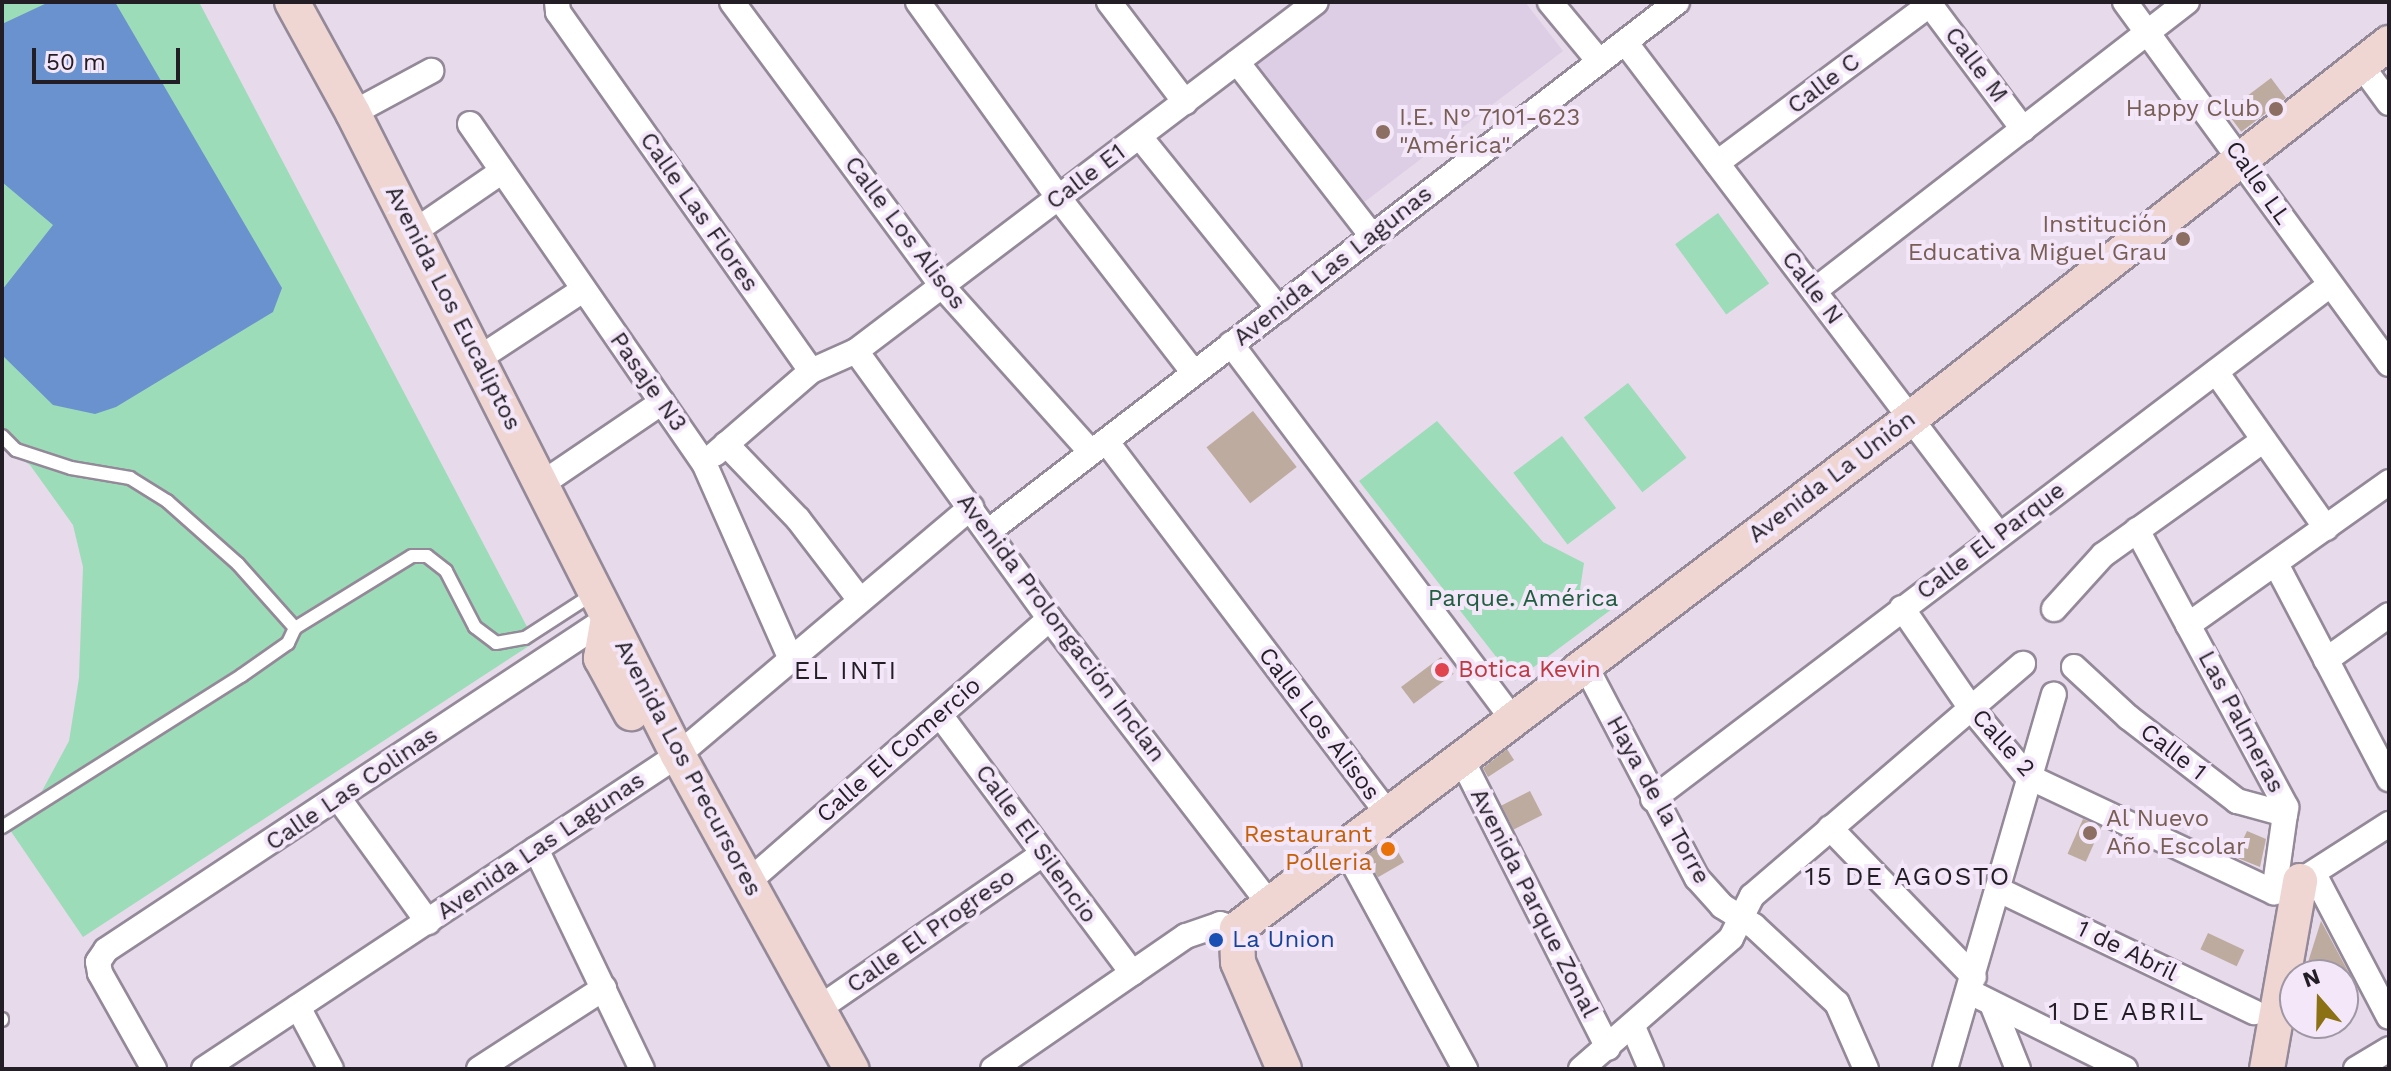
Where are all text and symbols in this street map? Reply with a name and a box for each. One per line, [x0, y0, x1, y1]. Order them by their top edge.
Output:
street label: Calle M [1938, 21, 2014, 109]
scale bar [36, 32, 184, 82]
street label: Calle C [1782, 47, 1866, 121]
text: 50 m [46, 48, 106, 76]
place label: Happy Club [2125, 95, 2260, 123]
marker: Happy Club [2267, 100, 2285, 118]
place label: I.E. N° 7101-623 "América" [1399, 104, 1581, 160]
marker: I.E. N° 7101-623 "América" [1374, 123, 1392, 141]
street label: Calle Las Flores [633, 127, 765, 297]
street label: Calle LL [2219, 136, 2297, 230]
street label: Calle E1 [1041, 138, 1131, 216]
street label: Calle Los Alisos [838, 150, 972, 316]
street label: Avenida Las Lagunas [1228, 179, 1438, 353]
street label: Avenida Los Eucaliptos [379, 181, 527, 435]
place label: Institución Educativa Miguel Grau [1906, 211, 2167, 267]
marker: Institución Educativa Miguel Grau [2174, 230, 2192, 248]
street label: Calle N [1775, 246, 1849, 330]
street label: Pasaje N3 [603, 327, 693, 437]
street label: Avenida La Unión [1742, 404, 1922, 550]
street label: Calle El Parque [1911, 476, 2071, 606]
street label: Avenida Prolongación Inclan [950, 488, 1172, 768]
park label: Parque. América [1427, 585, 1619, 613]
street label: Avenida Los Precursores [608, 635, 768, 901]
street label: Calle Los Alisos [1252, 641, 1386, 807]
street label: Las Palmeras [2191, 646, 2291, 798]
district label: EL INTI [793, 655, 899, 687]
place label: Botica Kevin [1458, 656, 1601, 684]
marker: Botica Kevin [1433, 661, 1451, 679]
street label: Calle El Comercio [811, 671, 987, 829]
street label: Calle 2 [1965, 703, 2041, 783]
street label: Haya de la Torre [1599, 710, 1717, 890]
street label: Calle 1 [2134, 717, 2212, 787]
street label: Calle Las Colinas [261, 721, 443, 857]
street label: Calle El Silencio [969, 759, 1103, 929]
street label: Avenida Las Lagunas [431, 766, 651, 926]
street label: Avenida Parque Zonal [1464, 783, 1604, 1023]
place label: Al Nuevo Año Escolar [2106, 805, 2246, 861]
place label: Restaurant Polleria [1244, 821, 1372, 877]
marker: Al Nuevo Año Escolar [2081, 824, 2099, 842]
marker: Restaurant Polleria [1379, 840, 1397, 858]
district label: 15 DE AGOSTO [1804, 861, 2012, 893]
street label: Calle El Progreso [841, 862, 1021, 1000]
street label: 1 de Abril [2072, 914, 2182, 988]
place label: La Union [1232, 926, 1335, 954]
marker: La Union [1207, 931, 1225, 949]
north arrow [2279, 959, 2359, 1039]
text: N [2299, 963, 2323, 992]
district label: 1 DE ABRIL [2048, 996, 2206, 1028]

